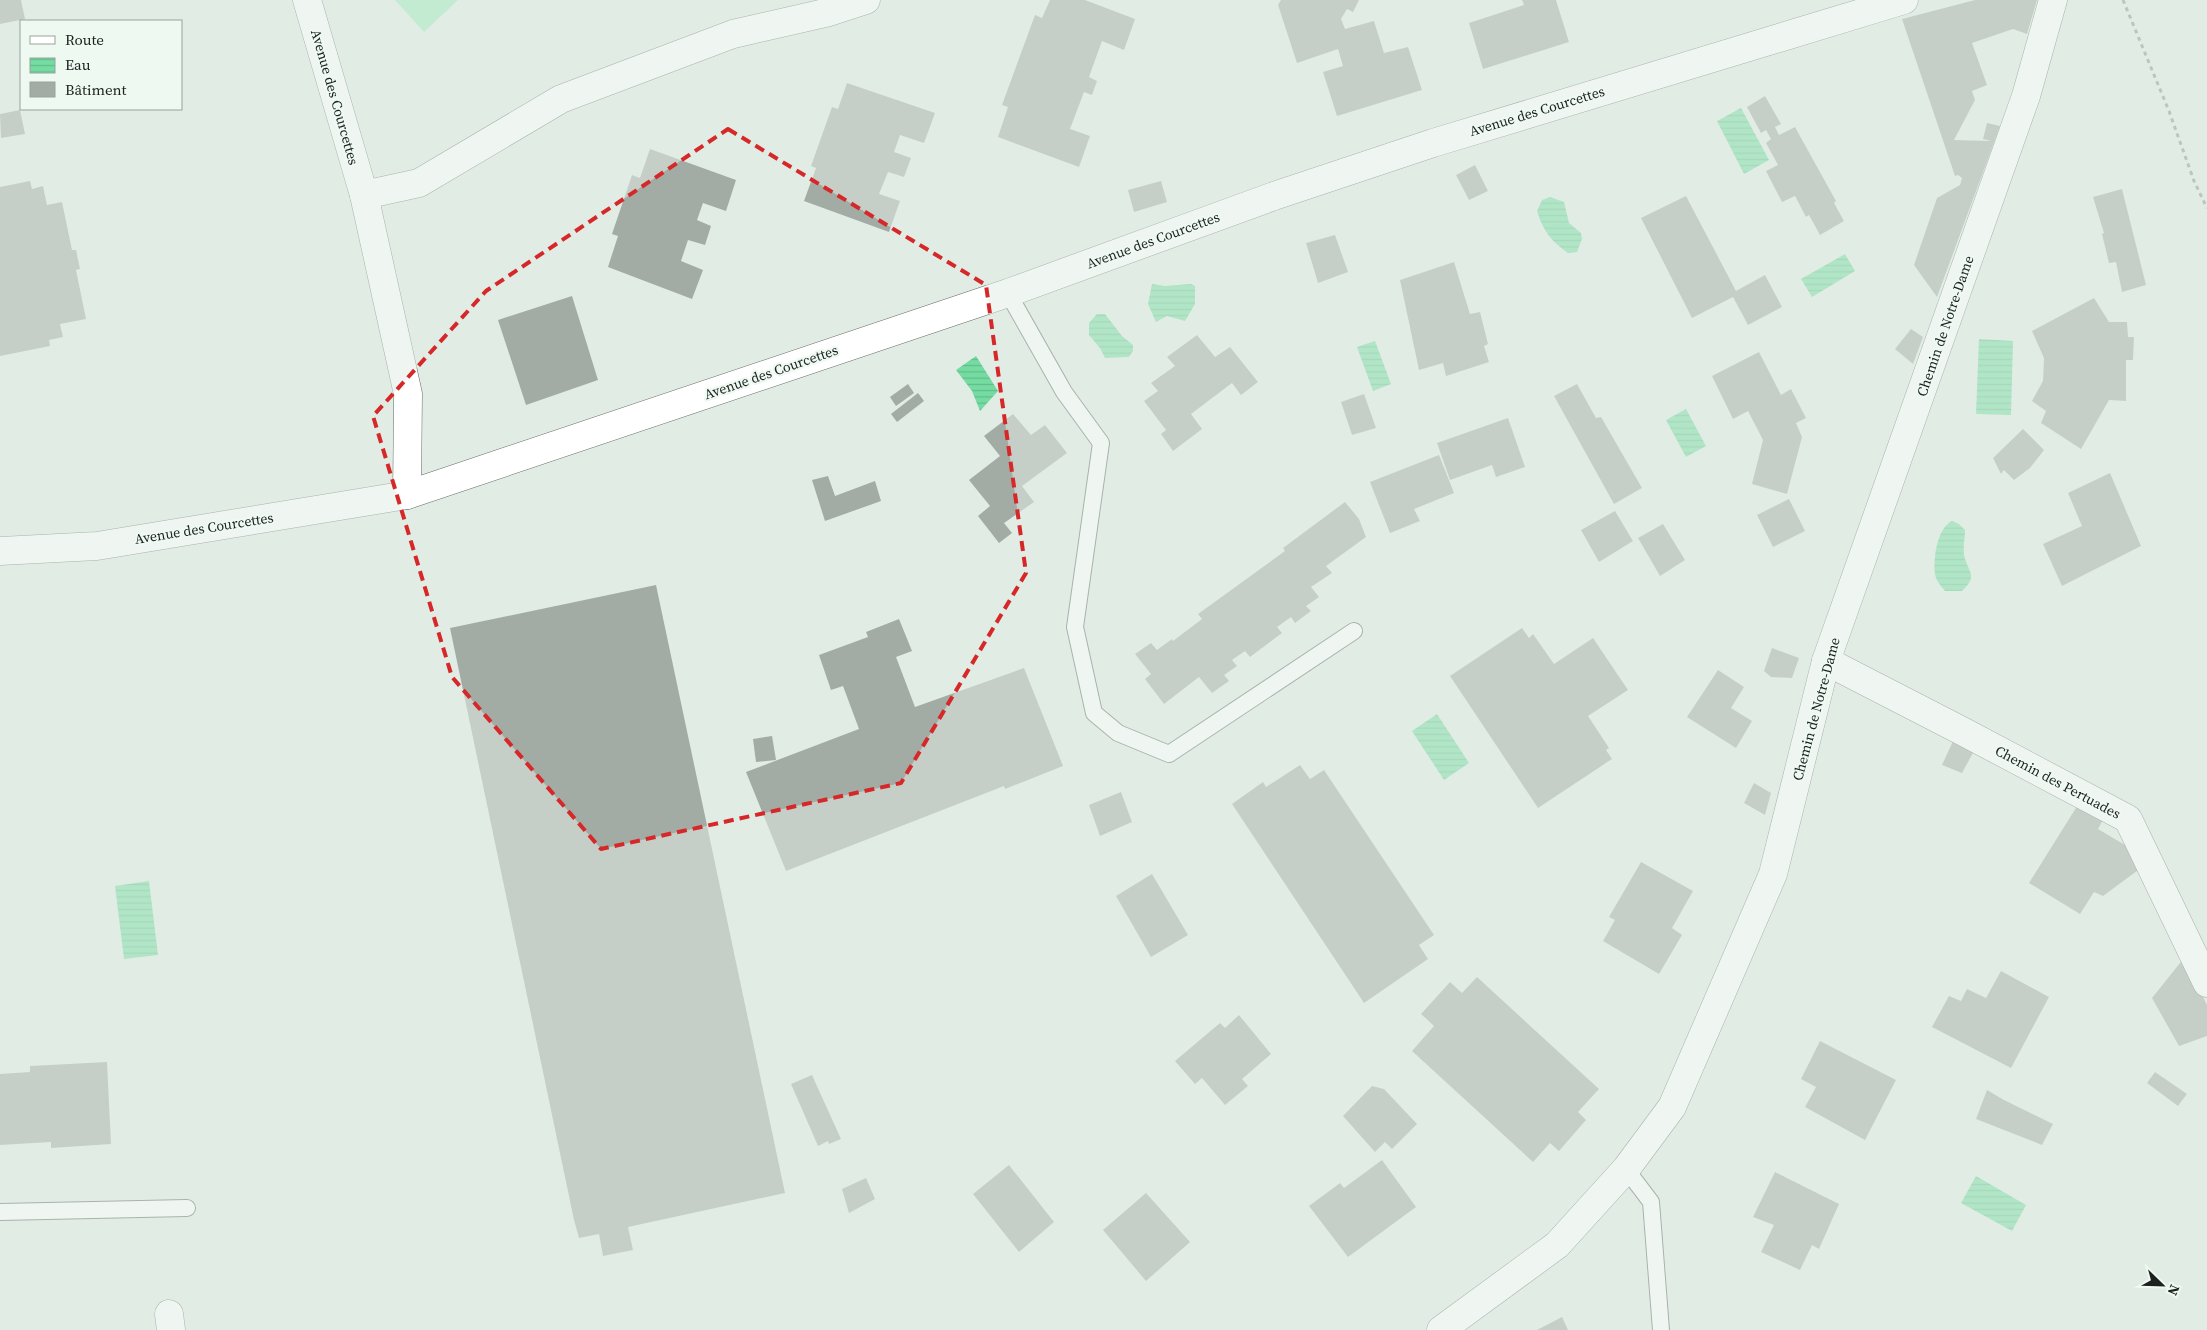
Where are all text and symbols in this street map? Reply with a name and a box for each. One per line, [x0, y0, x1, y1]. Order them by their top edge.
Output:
legend [20, 20, 182, 110]
street label: Avenue des Courcettes [306, 27, 364, 167]
text: Route [65, 29, 104, 50]
text: Eau [65, 54, 91, 75]
text: Bâtiment [65, 79, 127, 100]
street label: Avenue des Courcettes [1467, 81, 1607, 141]
street label: Avenue des Courcettes [1084, 207, 1222, 273]
street label: Chemin de Notre-Dame [1912, 253, 1978, 399]
street label: Avenue des Courcettes [701, 340, 841, 404]
street label: Avenue des Courcettes [133, 507, 275, 549]
street label: Chemin de Notre-Dame [1787, 635, 1845, 783]
street label: Chemin des Pertuades [1992, 740, 2124, 824]
north arrow [2137, 1260, 2187, 1310]
text: N [2163, 1281, 2185, 1299]

